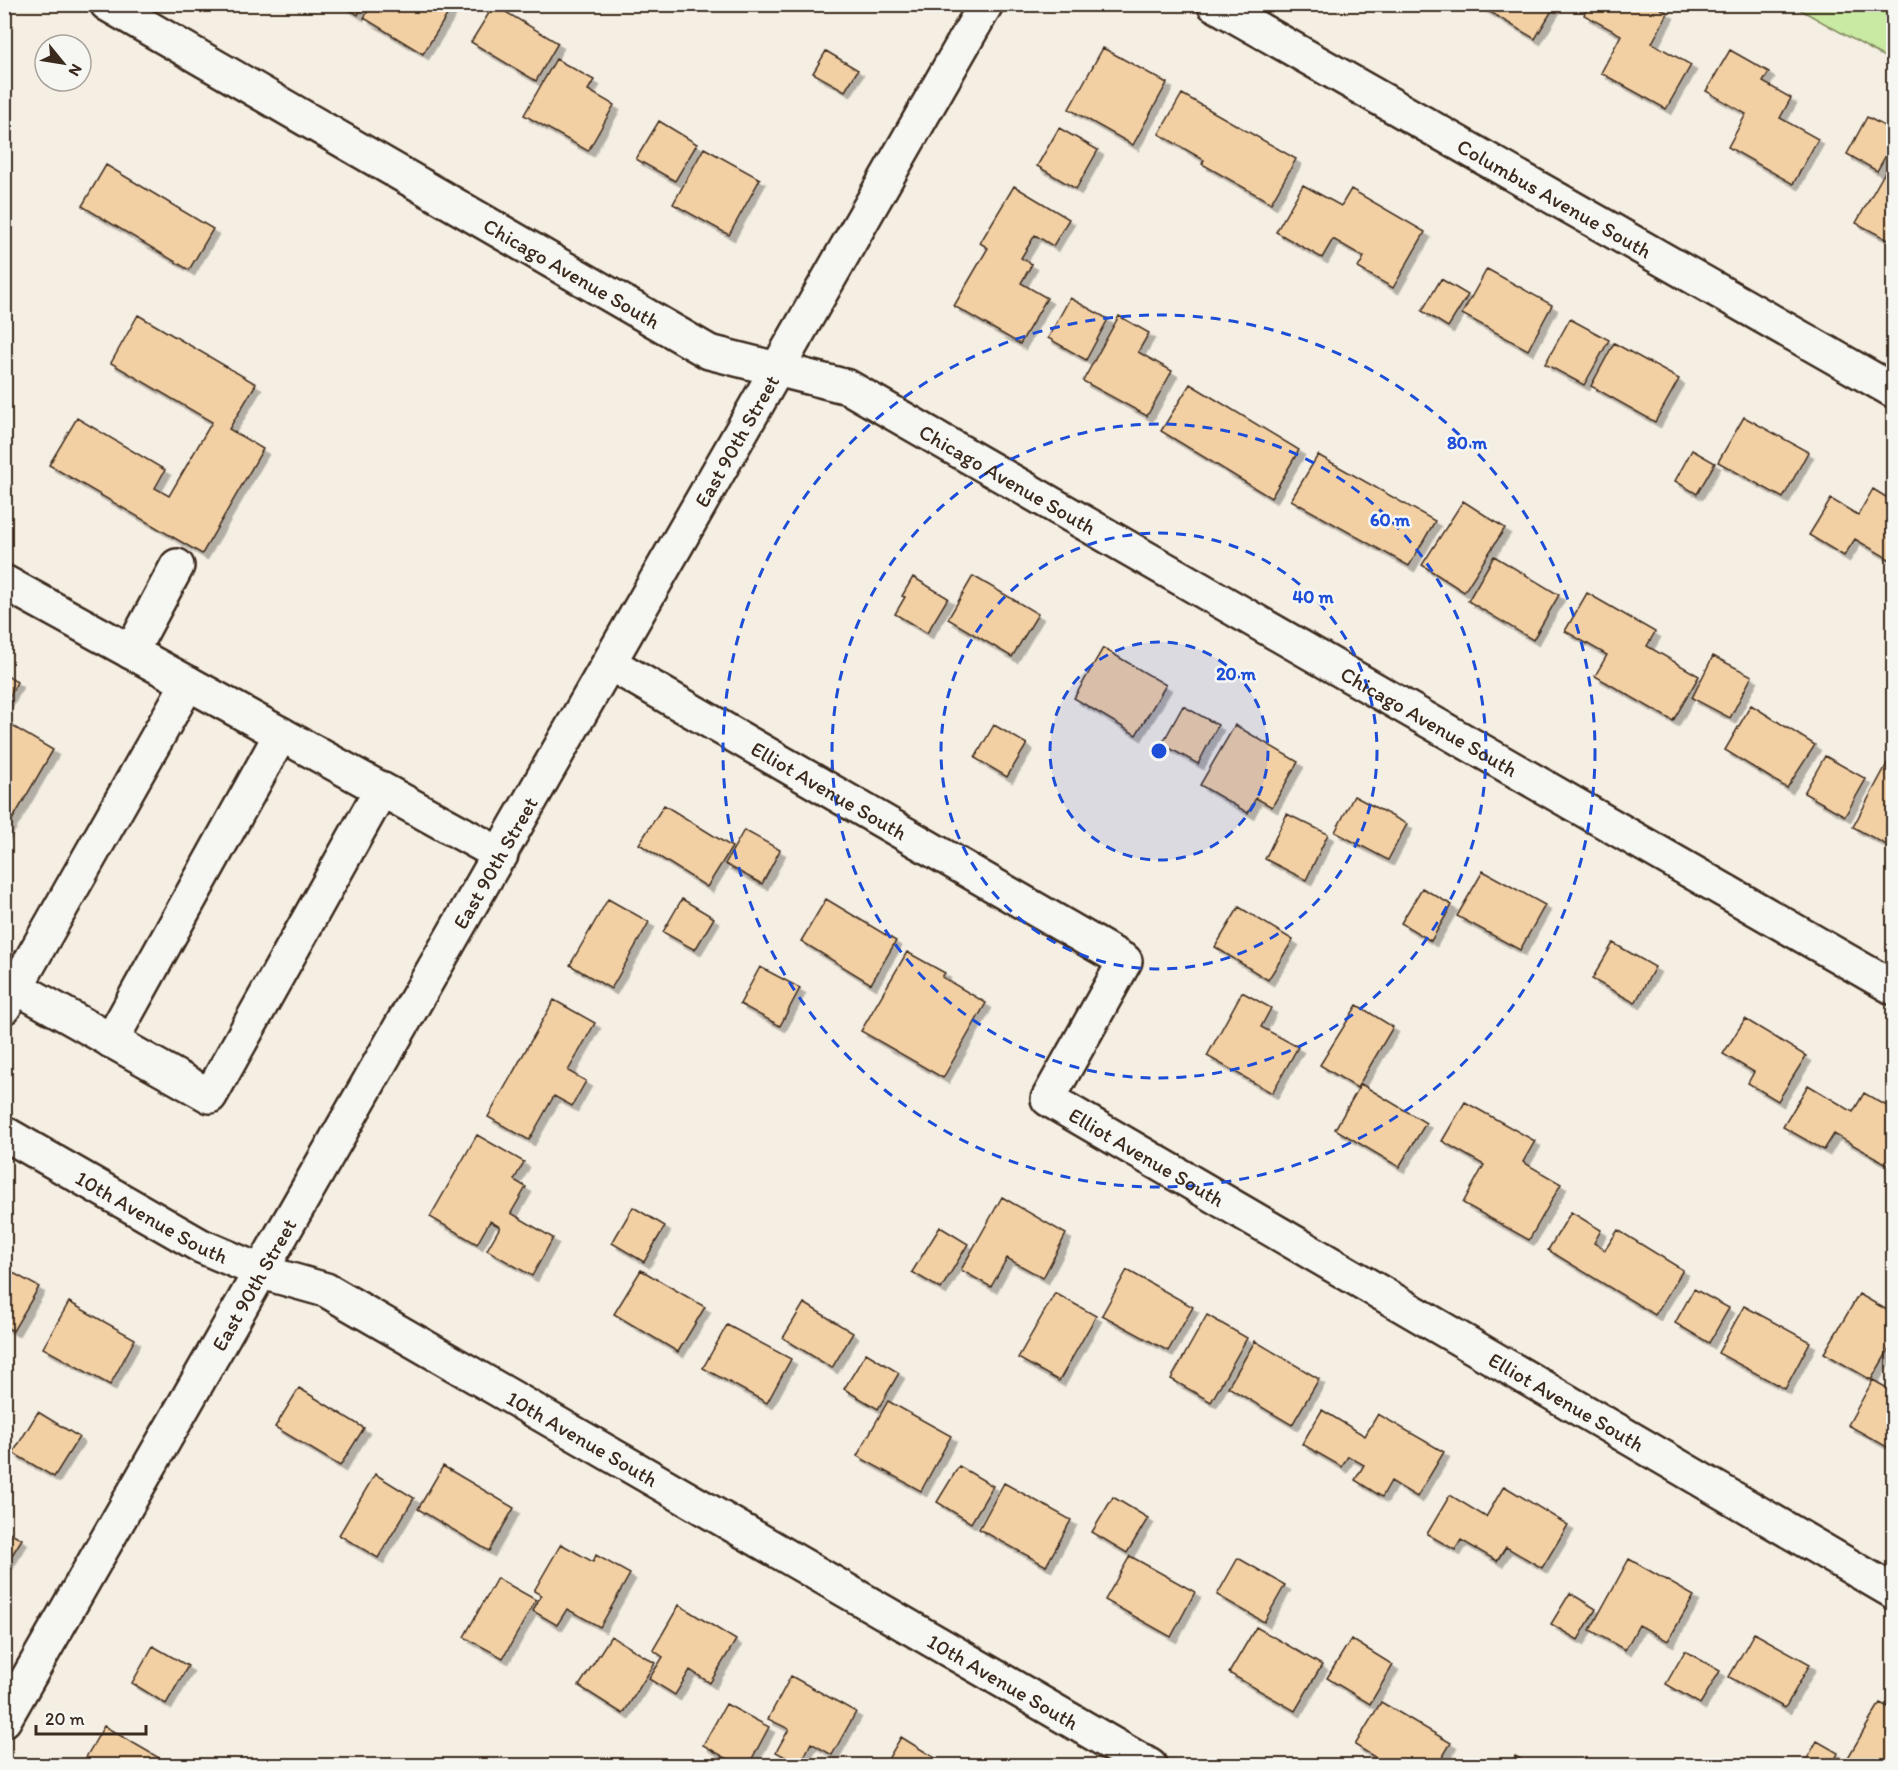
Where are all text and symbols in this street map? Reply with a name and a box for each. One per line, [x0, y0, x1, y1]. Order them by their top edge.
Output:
north arrow [33, 33, 93, 93]
text: N [65, 61, 86, 80]
street label: Columbus Avenue South [1453, 133, 1657, 263]
street label: Chicago Avenue South [479, 212, 665, 334]
street label: East 90th Street [688, 370, 784, 511]
street label: Chicago Avenue South [915, 418, 1101, 539]
text: 80 m [1447, 432, 1488, 454]
text: 60 m [1370, 509, 1411, 531]
text: 40 m [1292, 586, 1334, 608]
street label: Chicago Avenue South [1337, 660, 1522, 782]
text: 20 m [1216, 663, 1257, 685]
street label: Elliot Avenue South [747, 735, 912, 845]
centre of rings [1149, 741, 1169, 761]
street label: East 90th Street [447, 792, 542, 933]
street label: Elliot Avenue South [1065, 1102, 1229, 1212]
street label: 10th Avenue South [71, 1164, 232, 1269]
street label: East 90th Street [206, 1214, 301, 1355]
street label: Elliot Avenue South [1485, 1346, 1649, 1456]
street label: 10th Avenue South [502, 1385, 663, 1492]
street label: 10th Avenue South [923, 1628, 1083, 1735]
scale bar [36, 1698, 146, 1736]
text: 20 m [45, 1708, 85, 1730]

